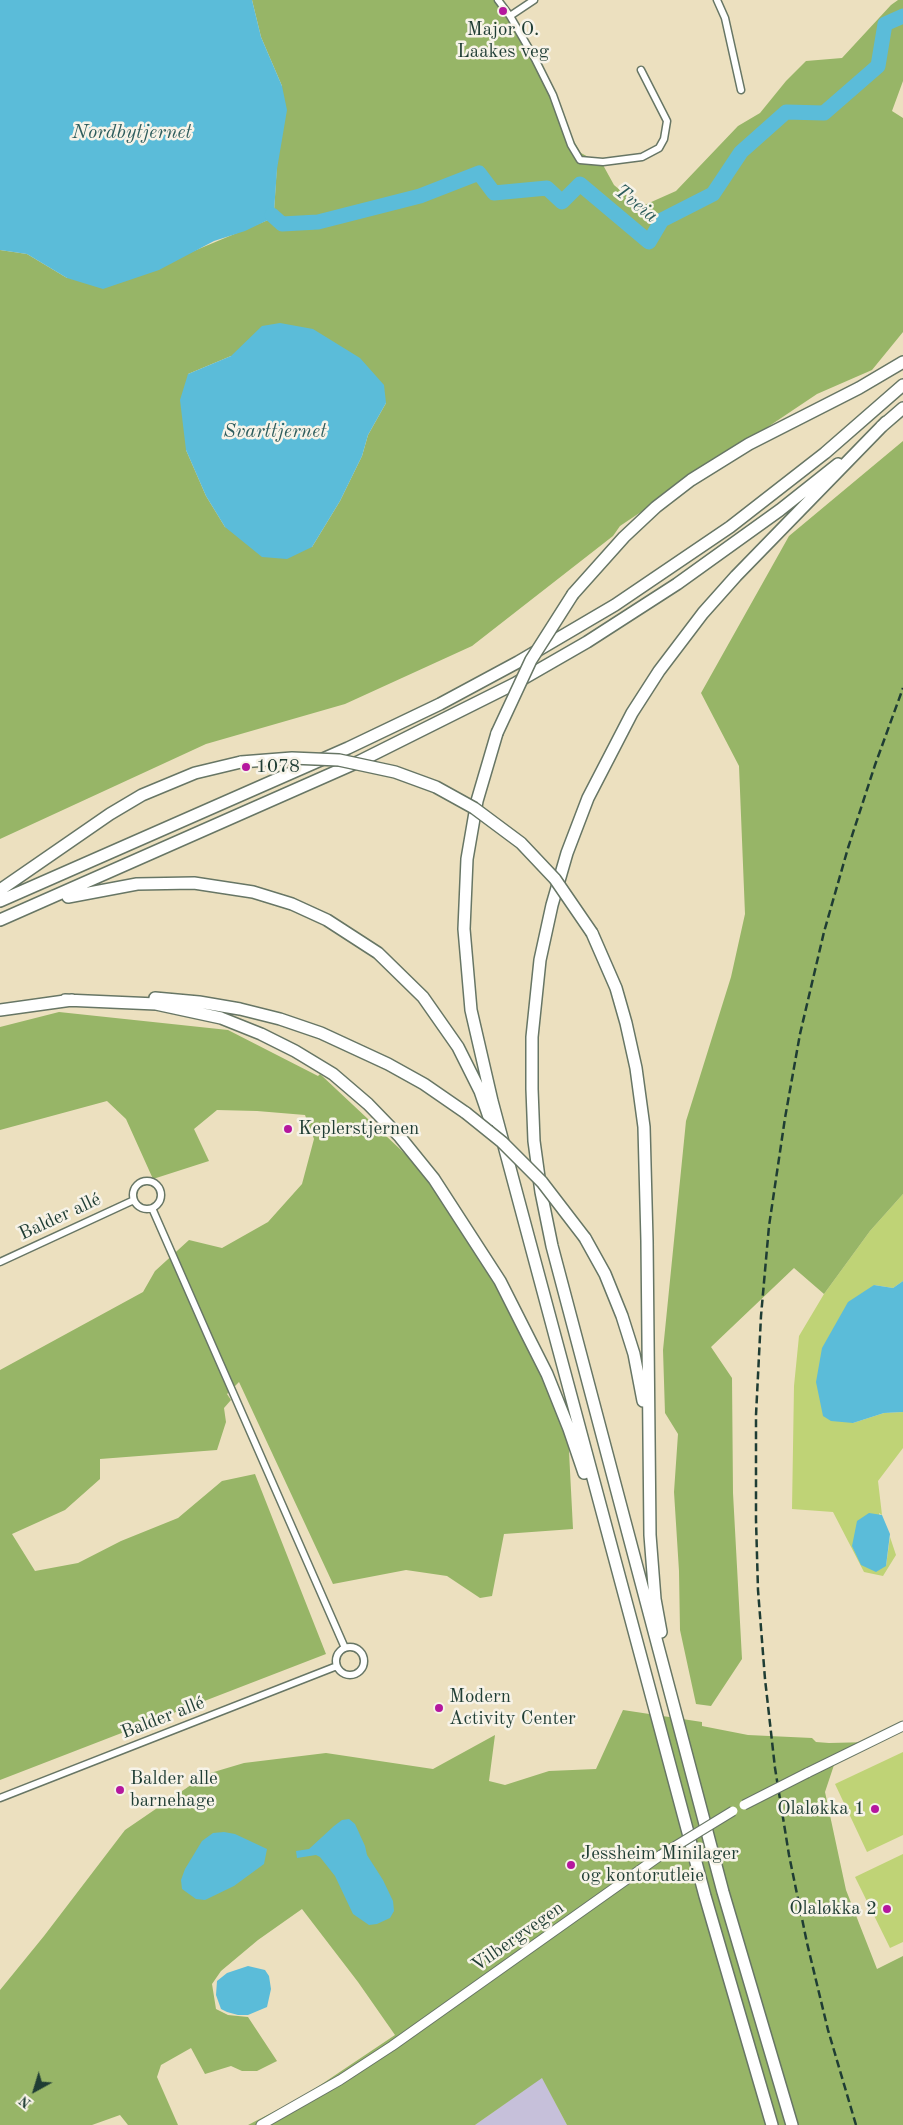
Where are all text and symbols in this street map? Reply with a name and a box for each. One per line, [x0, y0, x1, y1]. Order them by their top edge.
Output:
marker: Major O. Laakes veg [497, 5, 509, 17]
place label: Major O. Laakes veg [457, 19, 549, 63]
water label: Nordbytjernet [72, 121, 192, 145]
water label: Tveia [609, 180, 663, 228]
water label: Svarttjernet [223, 420, 327, 444]
place label: 1078 [256, 756, 300, 778]
marker: 1078 [240, 761, 252, 773]
place label: Keplerstjernen [298, 1118, 419, 1140]
marker: Keplerstjernen [282, 1123, 294, 1135]
street label: Balder allé [15, 1188, 105, 1246]
place label: Modern Activity Center [449, 1686, 576, 1730]
street label: Balder allé [118, 1692, 208, 1744]
marker: Modern Activity Center [433, 1702, 445, 1714]
place label: Balder alle barnehage [130, 1768, 218, 1812]
marker: Balder alle barnehage [114, 1784, 126, 1796]
place label: Olaløkka 1 [777, 1798, 865, 1820]
marker: Olaløkka 1 [869, 1803, 881, 1815]
place label: Jessheim Minilager og kontorutleie [581, 1843, 739, 1887]
marker: Jessheim Minilager og kontorutleie [565, 1859, 577, 1871]
street label: Vilbergvegen [467, 1897, 569, 1977]
place label: Olaløkka 2 [789, 1898, 877, 1920]
marker: Olaløkka 2 [881, 1903, 893, 1915]
north arrow [10, 2065, 60, 2115]
text: N [17, 2093, 34, 2110]

